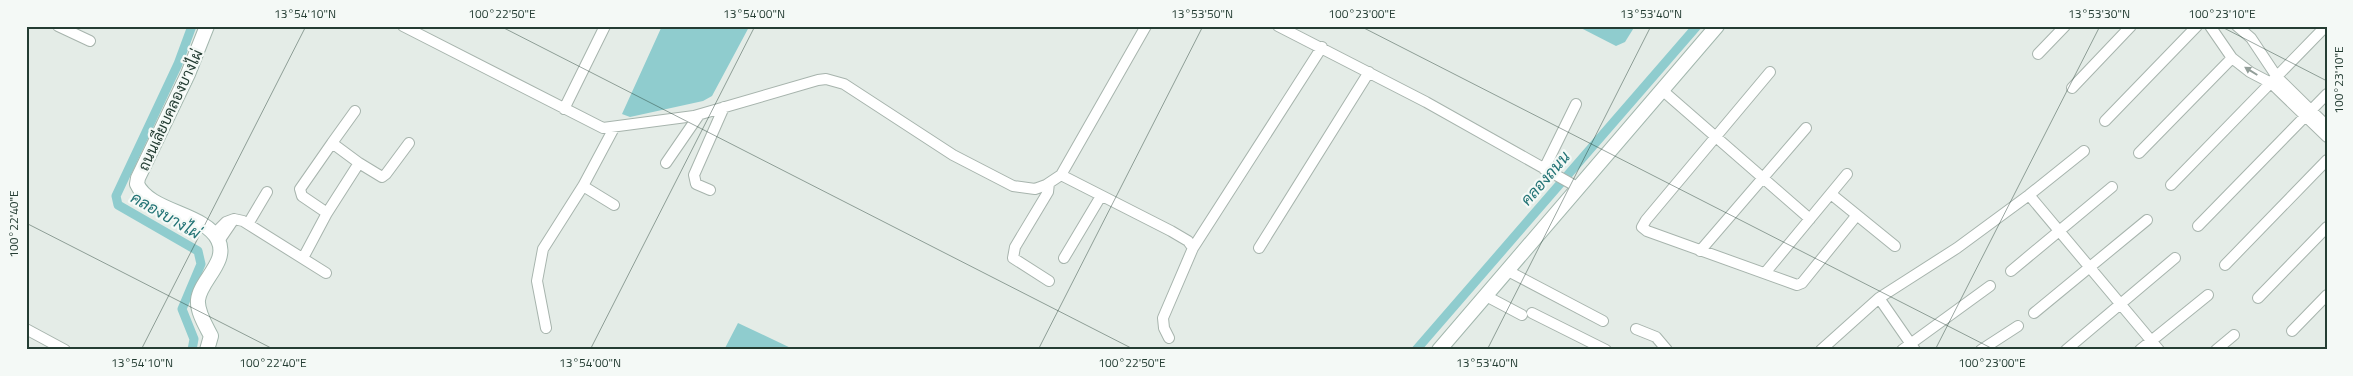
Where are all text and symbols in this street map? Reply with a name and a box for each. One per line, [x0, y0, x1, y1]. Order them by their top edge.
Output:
text: 13°54'10"N [274, 4, 336, 23]
text: 100°22'50"E [468, 4, 536, 23]
text: 13°54'00"N [723, 4, 785, 23]
text: 13°53'50"N [1171, 4, 1233, 23]
text: 100°23'00"E [1328, 4, 1396, 23]
text: 13°53'40"N [1620, 4, 1682, 23]
text: 13°53'30"N [2068, 4, 2130, 23]
text: 100°23'10"E [2188, 4, 2256, 23]
street label: ถนนเลียบคลองบางไผ่ [132, 45, 208, 175]
text: 100°23'10"E [2329, 46, 2348, 114]
one-way arrow [2244, 67, 2257, 76]
water label: คลองถนน [1515, 145, 1575, 211]
water label: คลองบางไผ่ [127, 185, 206, 245]
text: 100°22'40"E [4, 190, 23, 258]
text: 13°54'10"N [111, 353, 173, 372]
text: 100°22'40"E [239, 353, 307, 372]
text: 13°54'00"N [559, 353, 621, 372]
text: 100°22'50"E [1098, 353, 1166, 372]
text: 13°53'40"N [1456, 353, 1518, 372]
text: 100°23'00"E [1958, 353, 2026, 372]

